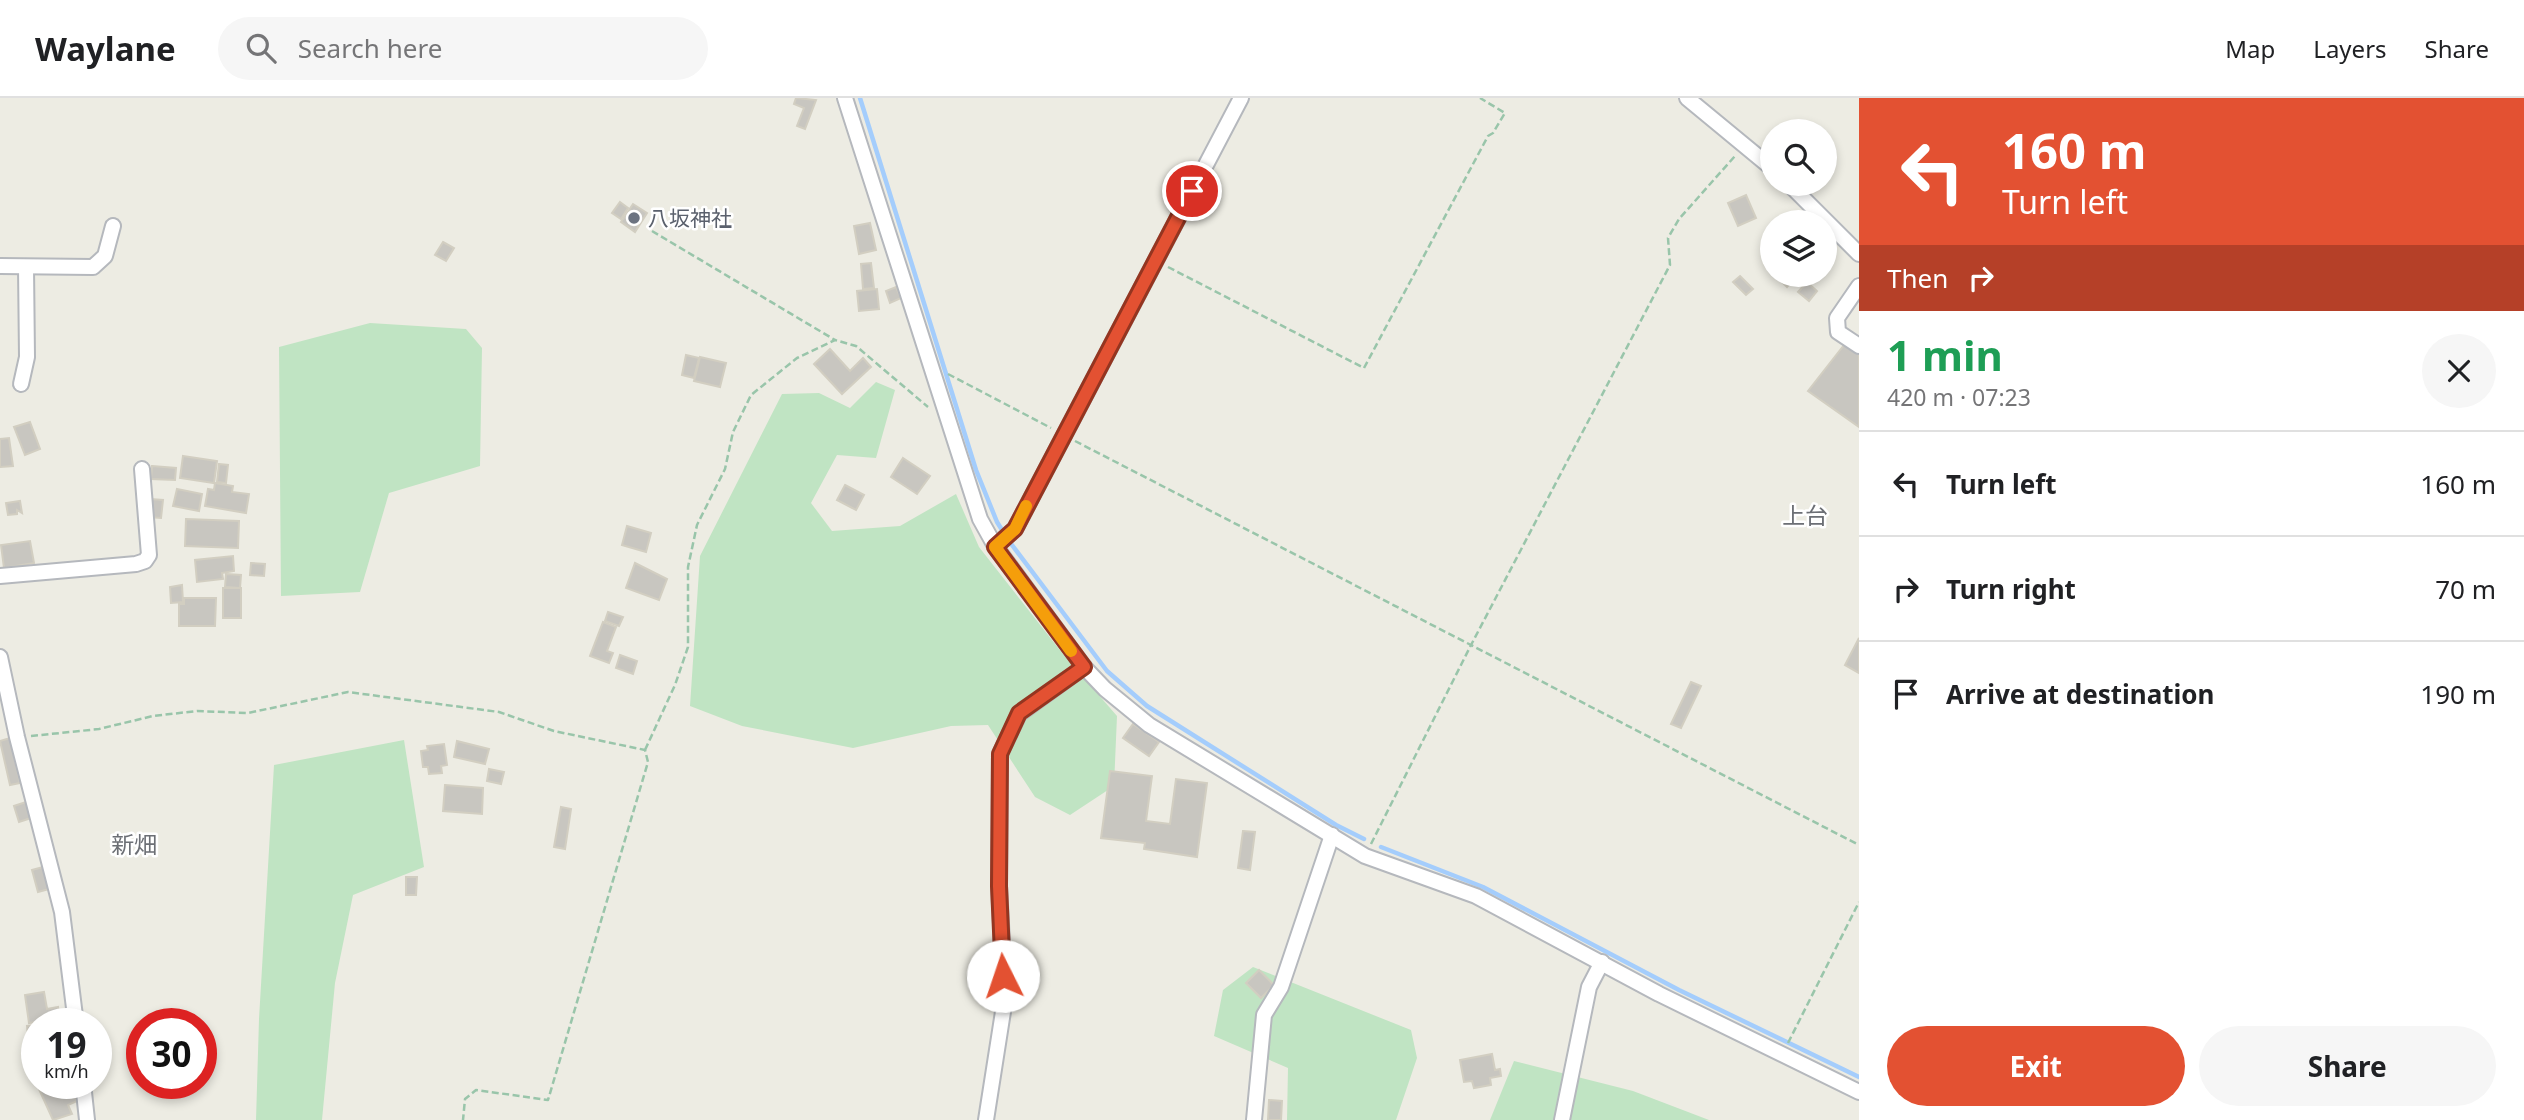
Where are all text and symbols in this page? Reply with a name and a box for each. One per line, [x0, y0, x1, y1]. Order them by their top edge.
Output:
search box [218, 17, 708, 80]
text: Waylane [35, 26, 176, 71]
icon: search [242, 29, 280, 67]
text: Search here [298, 30, 442, 66]
text: Map [2225, 32, 2275, 65]
text: Layers [2313, 32, 2387, 65]
text: Share [2425, 32, 2489, 65]
text: 160 m [2002, 117, 2147, 183]
map controls [1760, 119, 1837, 287]
button: search [1760, 119, 1837, 196]
icon: left [1887, 126, 1978, 217]
pin [1162, 161, 1222, 221]
icon: arrive [1173, 172, 1211, 210]
text: Turn left [2002, 180, 2128, 223]
place label: 八坂神社 [648, 204, 732, 232]
marker: 八坂神社 [626, 210, 642, 226]
button: layers [1760, 210, 1837, 287]
icon: right [1962, 259, 2000, 297]
text: Then [1887, 260, 1948, 296]
text: 1 min [1887, 326, 2003, 383]
button: close [2422, 334, 2496, 408]
text: 420 m · 07:23 [1887, 381, 2031, 413]
icon: left [1887, 465, 1925, 503]
text: Turn left [1946, 466, 2057, 502]
text: 160 m [2420, 466, 2496, 502]
district label: 上台 [1782, 499, 1828, 531]
icon: right [1887, 570, 1925, 608]
text: Turn right [1946, 571, 2076, 607]
text: 70 m [2435, 571, 2496, 607]
icon: arrive [1887, 675, 1925, 713]
text: Arrive at destination [1946, 676, 2215, 712]
text: 190 m [2420, 676, 2496, 712]
district label: 新畑 [111, 828, 157, 860]
position arrow [966, 939, 1040, 1013]
speed limit sign: 30 [126, 1008, 217, 1099]
text: 19 [46, 1021, 87, 1068]
button: Exit [1887, 1026, 2185, 1106]
button: Share [2199, 1026, 2496, 1106]
text: km/h [44, 1059, 89, 1083]

